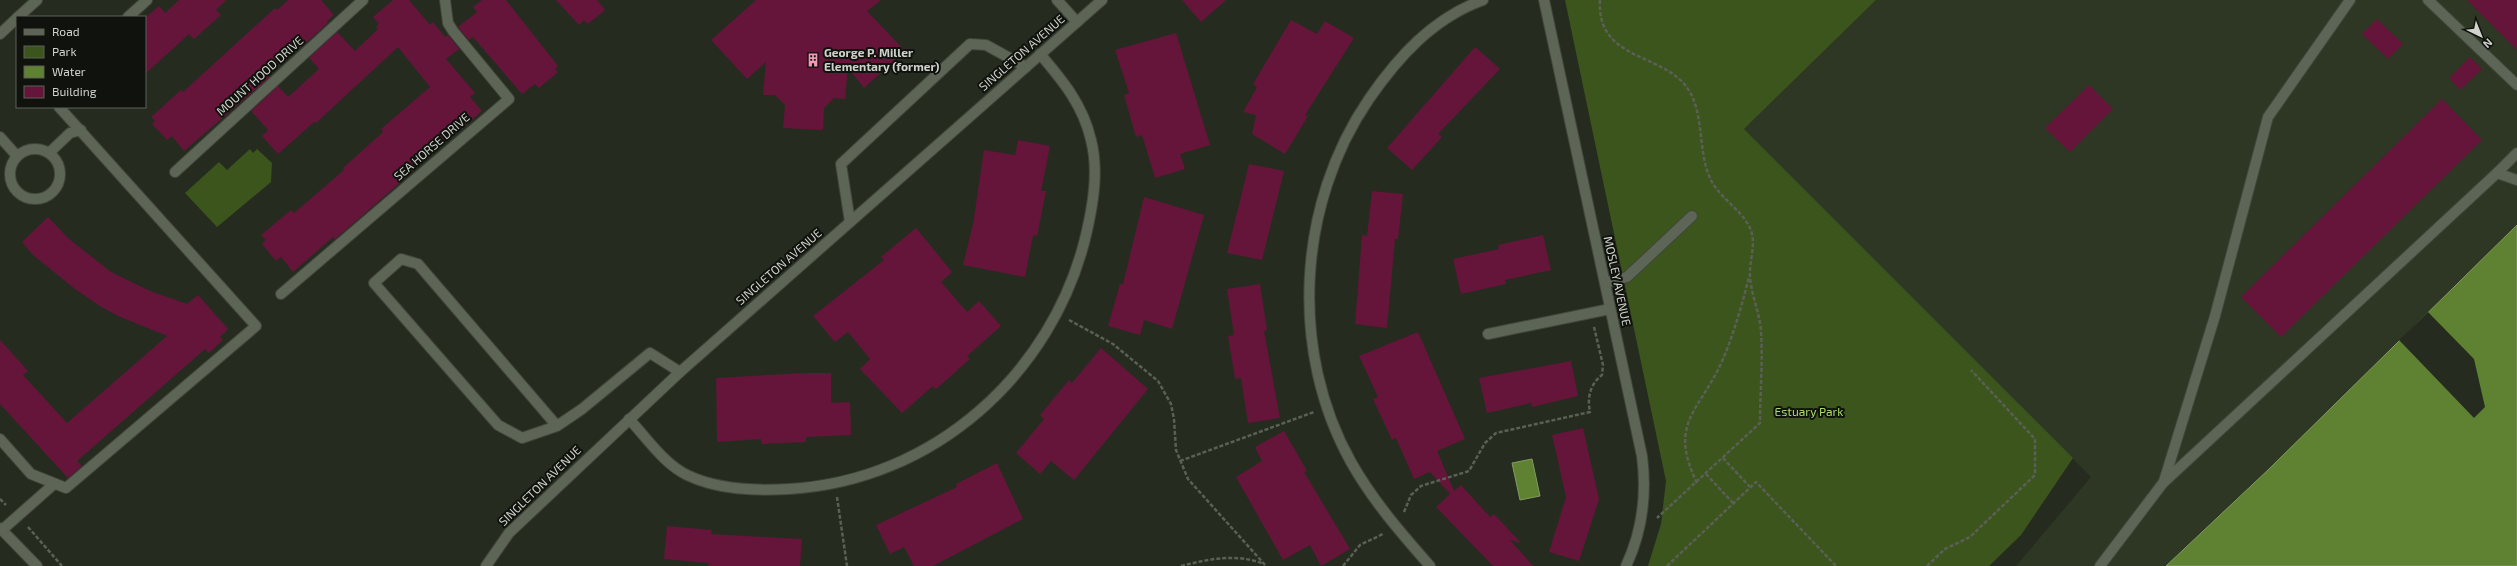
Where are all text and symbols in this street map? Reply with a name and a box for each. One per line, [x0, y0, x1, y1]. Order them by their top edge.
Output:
street label: SINGLETON AVENUE [976, 11, 1067, 93]
legend [16, 16, 146, 108]
north arrow [2461, 16, 2501, 56]
text: Road [52, 24, 80, 38]
street label: MOUNT HOOD DRIVE [213, 33, 306, 118]
text: N [2481, 36, 2496, 51]
text: Park [52, 44, 77, 58]
place label: George P. Miller Elementary (former) [824, 45, 939, 74]
building icon: George P. Miller Elementary (former) [805, 52, 821, 68]
text: Water [52, 64, 86, 78]
text: Building [52, 84, 97, 98]
street label: SEA HORSE DRIVE [391, 109, 472, 183]
street label: SINGLETON AVENUE [733, 225, 824, 307]
street label: MOSLEY AVENUE [1602, 235, 1634, 327]
park label: Estuary Park [1775, 404, 1843, 418]
street label: SINGLETON AVENUE [495, 442, 583, 528]

